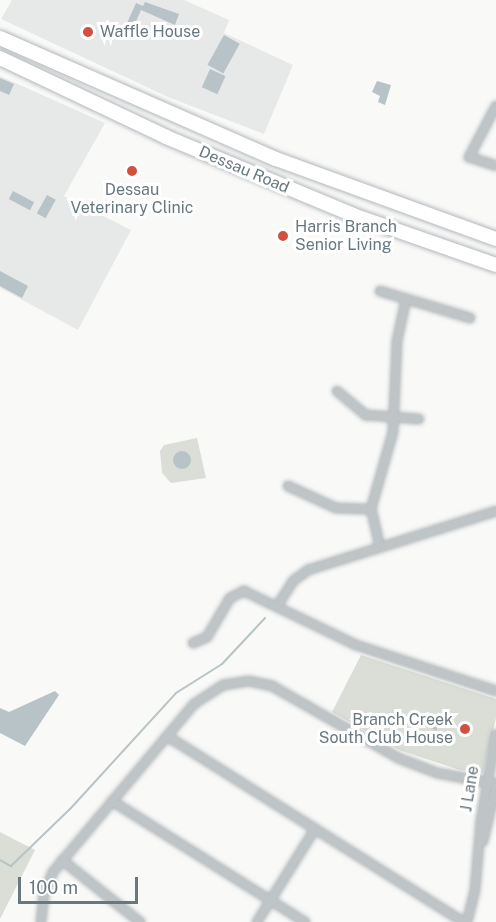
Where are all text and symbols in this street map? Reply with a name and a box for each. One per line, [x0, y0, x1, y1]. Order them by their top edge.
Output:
place label: Waffle House [100, 22, 200, 42]
marker: Waffle House [81, 25, 95, 39]
street label: Dessau Road [196, 142, 292, 198]
marker: Dessau Veterinary Clinic [125, 164, 139, 178]
place label: Dessau Veterinary Clinic [71, 180, 193, 218]
place label: Harris Branch Senior Living [295, 217, 397, 255]
marker: Harris Branch Senior Living [276, 229, 290, 243]
place label: Branch Creek South Club House [319, 710, 453, 748]
marker: Branch Creek South Club House [458, 722, 472, 736]
street label: J Lane [457, 765, 483, 813]
scale bar [21, 865, 141, 903]
text: 100 m [29, 877, 78, 898]

